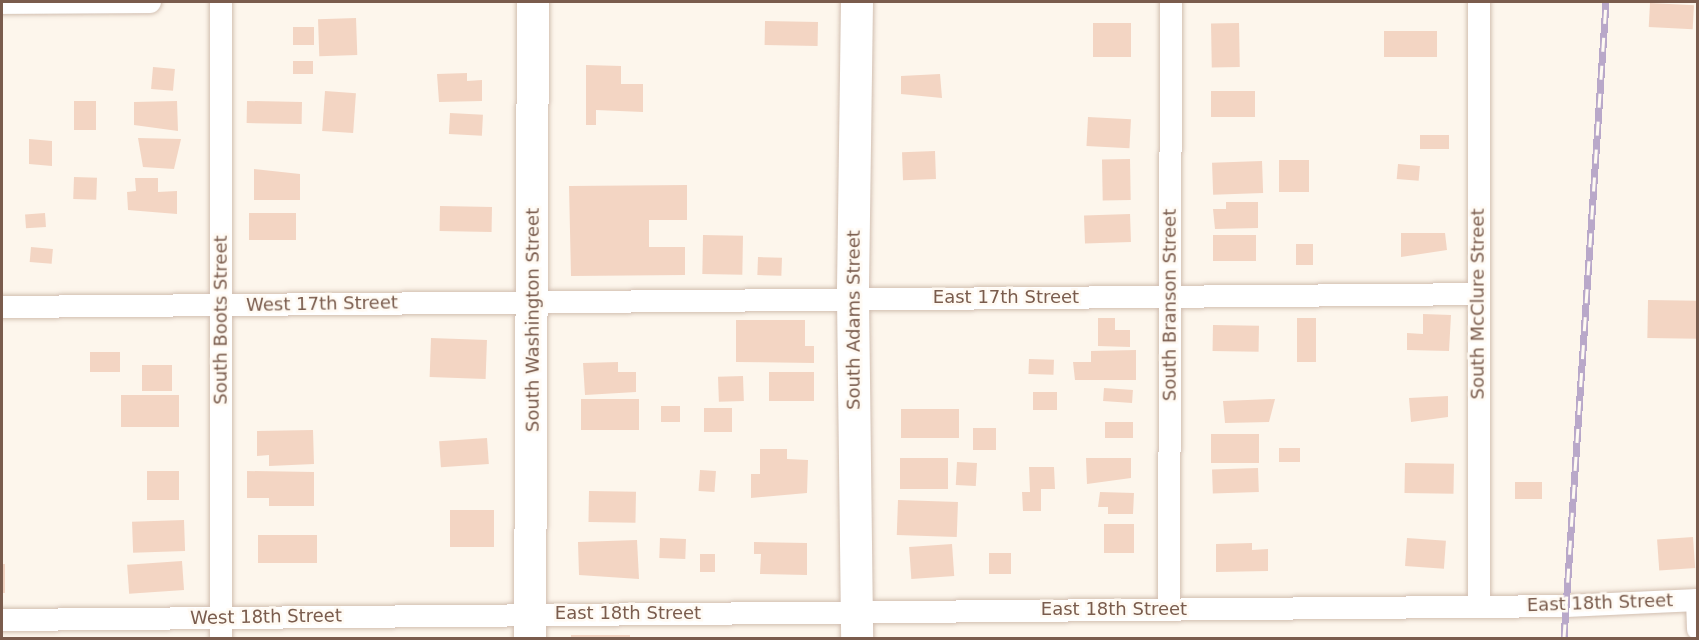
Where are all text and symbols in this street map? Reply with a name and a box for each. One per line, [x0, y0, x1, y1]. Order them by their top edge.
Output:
street label: South Washington Street [522, 208, 544, 432]
street label: South Branson Street [1159, 209, 1181, 401]
street label: South McClure Street [1467, 209, 1489, 399]
street label: South Adams Street [843, 230, 865, 410]
street label: South Boots Street [210, 235, 232, 405]
street label: East 17th Street [933, 286, 1079, 308]
street label: West 17th Street [246, 292, 398, 316]
street label: East 18th Street [1526, 590, 1674, 616]
street label: East 18th Street [1041, 598, 1187, 620]
street label: East 18th Street [555, 602, 701, 624]
street label: West 18th Street [190, 605, 342, 629]

